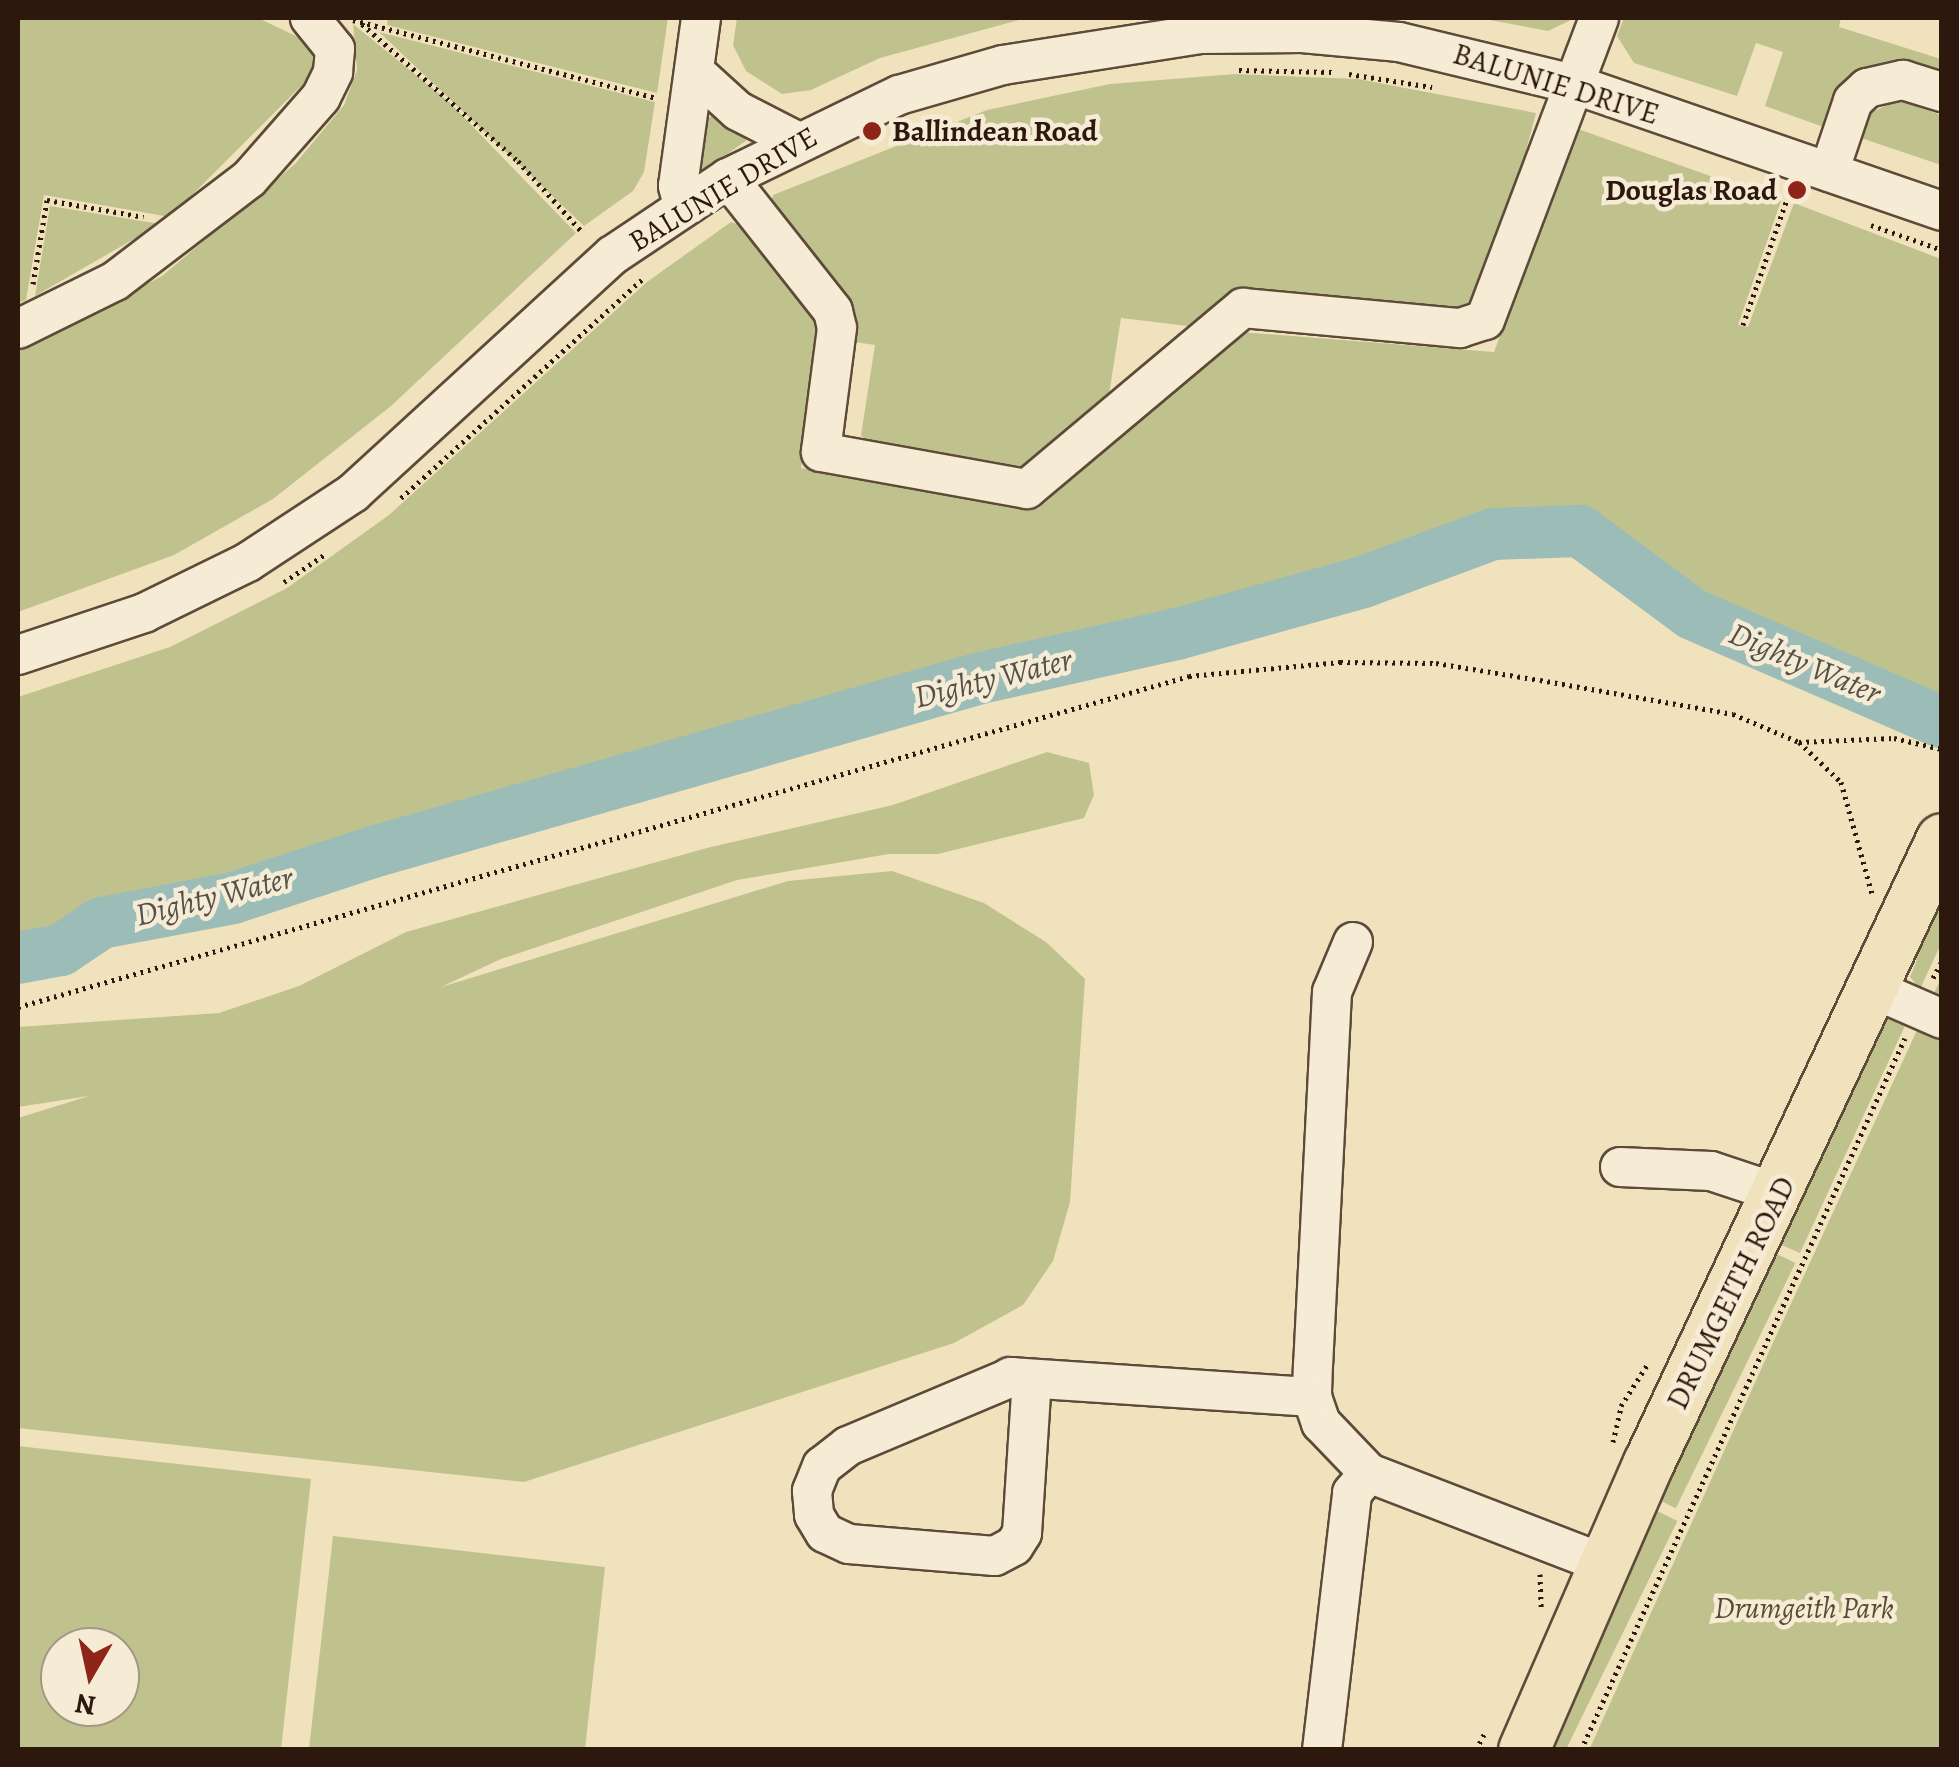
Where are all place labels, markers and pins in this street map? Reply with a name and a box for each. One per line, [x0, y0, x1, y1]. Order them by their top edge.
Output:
place label: Ballindean Road [892, 113, 1098, 149]
marker: Ballindean Road [861, 120, 883, 142]
place label: Douglas Road [1605, 172, 1777, 208]
marker: Douglas Road [1786, 179, 1808, 201]

